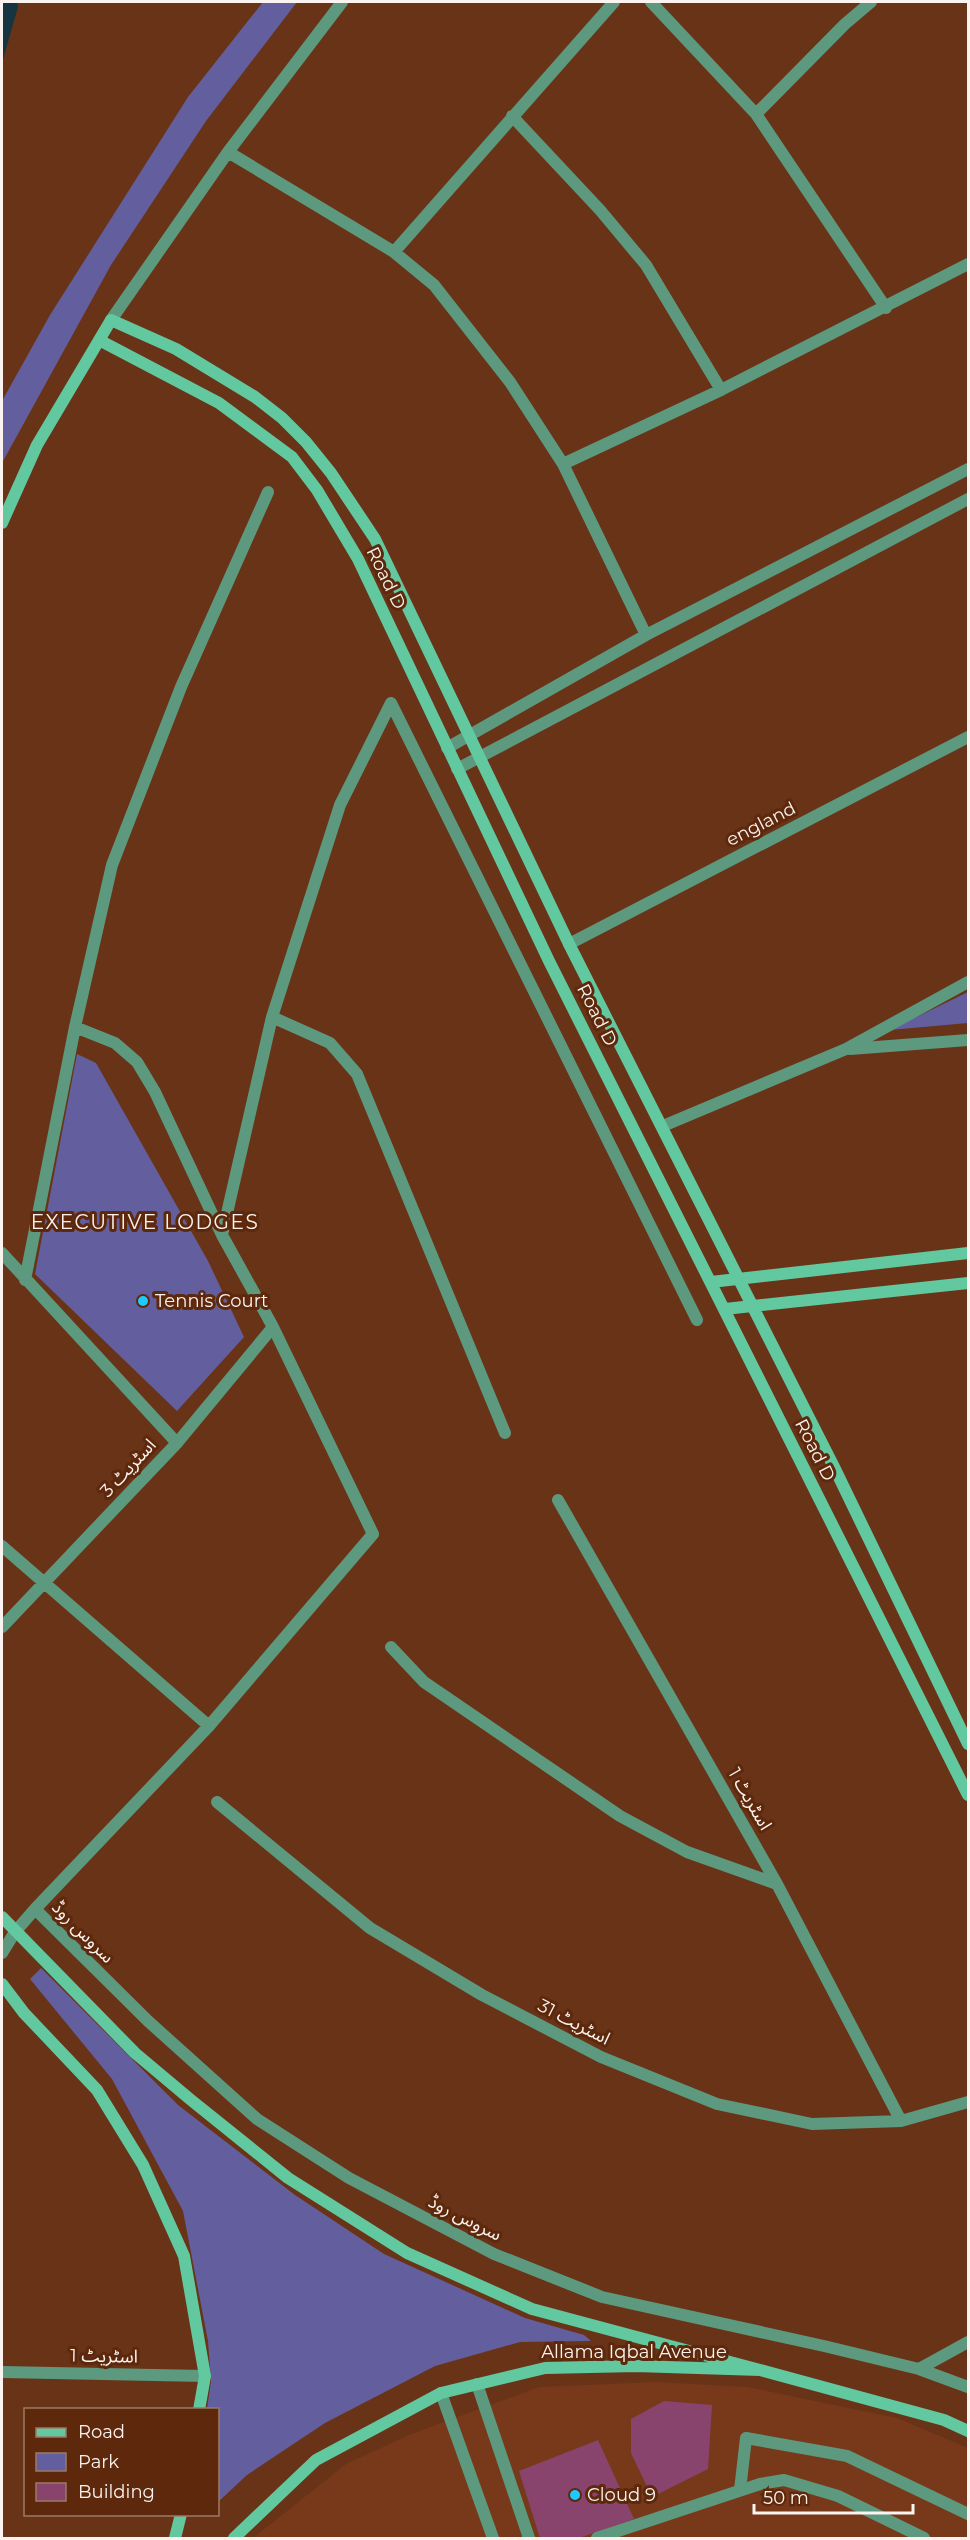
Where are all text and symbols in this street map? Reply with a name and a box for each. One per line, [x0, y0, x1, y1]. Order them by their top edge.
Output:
street label: Road D [362, 543, 410, 613]
street label: england [722, 797, 800, 851]
street label: Road D [572, 980, 622, 1050]
district label: EXECUTIVE LODGES [31, 1210, 259, 1234]
place label: Tennis Court [155, 1290, 268, 1312]
marker: Tennis Court [136, 1294, 150, 1308]
street label: Road D [790, 1415, 840, 1485]
street label: اسٹریٹ 3 [96, 1434, 160, 1502]
street label: اسٹریٹ 1 [723, 1764, 777, 1834]
street label: سروس روڈ [47, 1896, 119, 1968]
street label: اسٹریٹ 31 [534, 1994, 614, 2050]
street label: سروس روڈ [425, 2190, 505, 2246]
street label: Allama Iqbal Avenue [541, 2341, 727, 2363]
street label: اسٹریٹ 1 [70, 2344, 138, 2368]
legend [24, 2408, 219, 2516]
text: Road [78, 2421, 125, 2443]
text: Park [78, 2451, 119, 2473]
scale bar [754, 2477, 913, 2515]
text: Building [78, 2481, 155, 2503]
place label: Cloud 9 [587, 2484, 656, 2506]
text: 50 m [763, 2487, 809, 2509]
marker: Cloud 9 [568, 2488, 582, 2502]

